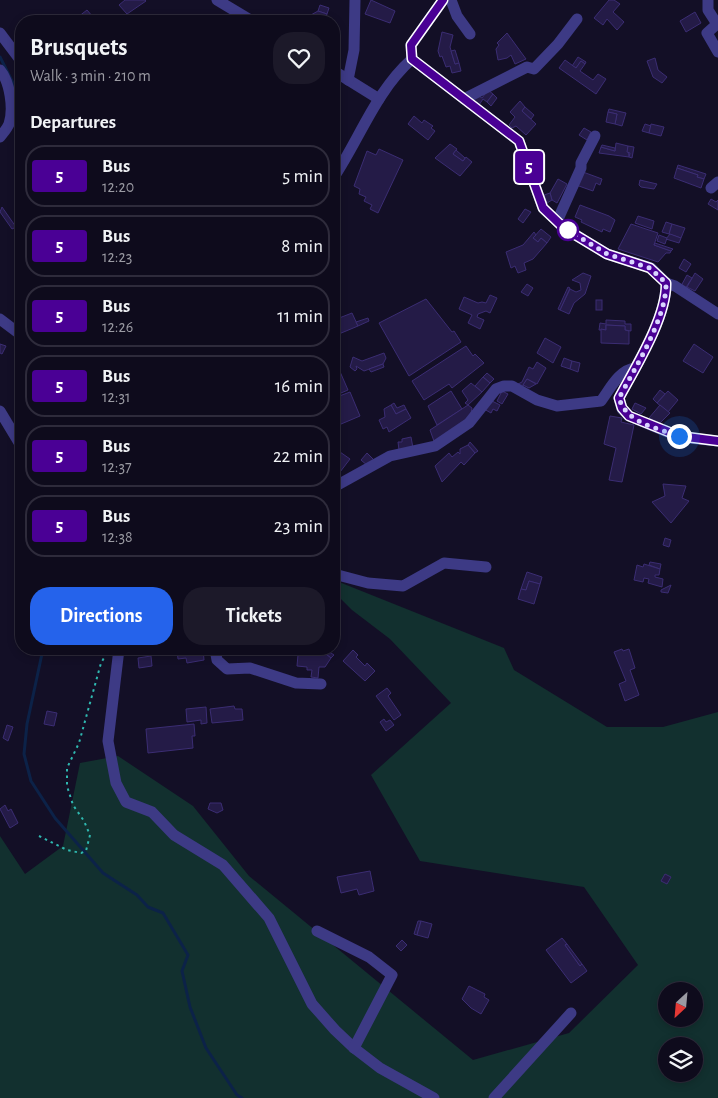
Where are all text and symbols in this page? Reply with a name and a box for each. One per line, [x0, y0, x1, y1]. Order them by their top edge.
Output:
button: heart [273, 32, 325, 84]
text: Brusquets [30, 36, 128, 60]
text: Walk · 3 min · 210 m [30, 68, 151, 84]
text: Departures [30, 113, 116, 132]
line badge: 5 [513, 151, 545, 183]
text: Bus [102, 157, 130, 176]
text: 5 [525, 158, 533, 176]
text: 5 [56, 167, 63, 185]
text: 5 min [282, 167, 323, 186]
text: 12:20 [102, 179, 134, 195]
unlabelled marker [557, 219, 579, 241]
text: Bus [102, 227, 130, 246]
text: 5 [56, 237, 63, 255]
text: 8 min [281, 237, 323, 256]
text: 12:23 [102, 249, 132, 265]
text: Bus [102, 297, 130, 316]
text: 5 [56, 307, 63, 325]
text: 11 min [277, 307, 323, 326]
text: 12:26 [102, 319, 133, 335]
text: Bus [102, 367, 130, 386]
text: 5 [56, 377, 63, 395]
text: 16 min [275, 377, 323, 396]
text: 12:31 [102, 389, 131, 405]
your location [667, 424, 692, 449]
text: Bus [102, 437, 130, 456]
text: 5 [56, 447, 63, 465]
text: 22 min [273, 447, 323, 466]
text: 12:37 [102, 459, 132, 475]
text: Bus [102, 507, 130, 526]
text: 5 [56, 517, 63, 535]
text: 23 min [274, 517, 323, 536]
text: 12:38 [102, 529, 133, 545]
button: Directions [30, 587, 173, 645]
button: Tickets [183, 587, 325, 645]
north arrow [658, 982, 702, 1028]
map controls [658, 982, 703, 1082]
button: layers [658, 1037, 703, 1082]

